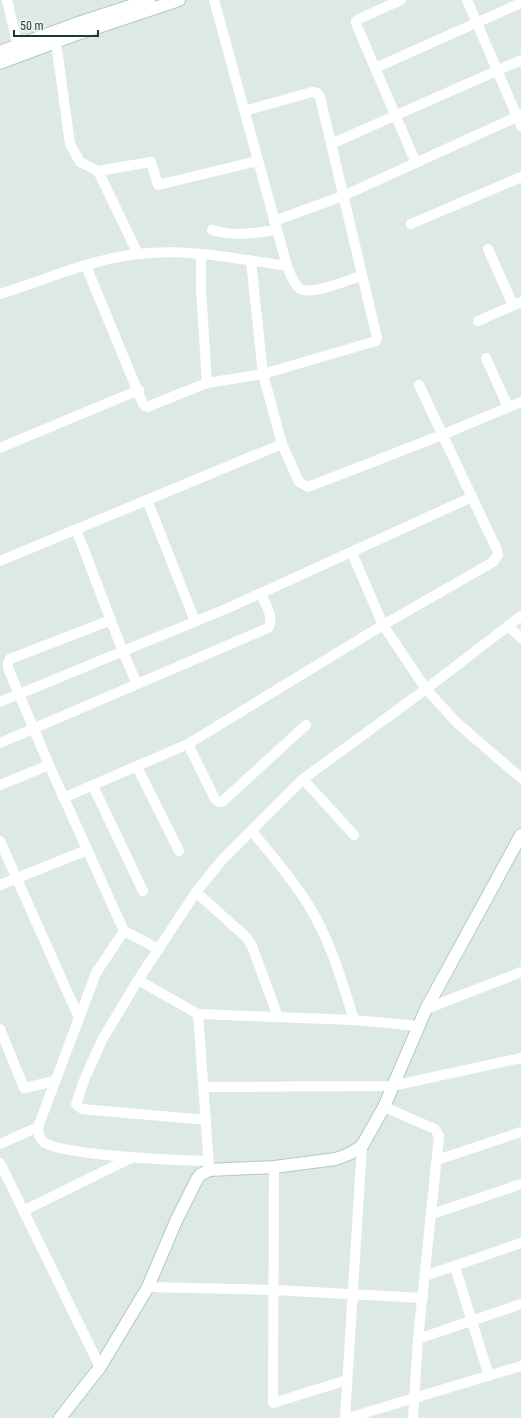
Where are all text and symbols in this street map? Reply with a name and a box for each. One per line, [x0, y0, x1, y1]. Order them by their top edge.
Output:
scale bar [14, 12, 98, 38]
text: 50 m [20, 19, 44, 33]

